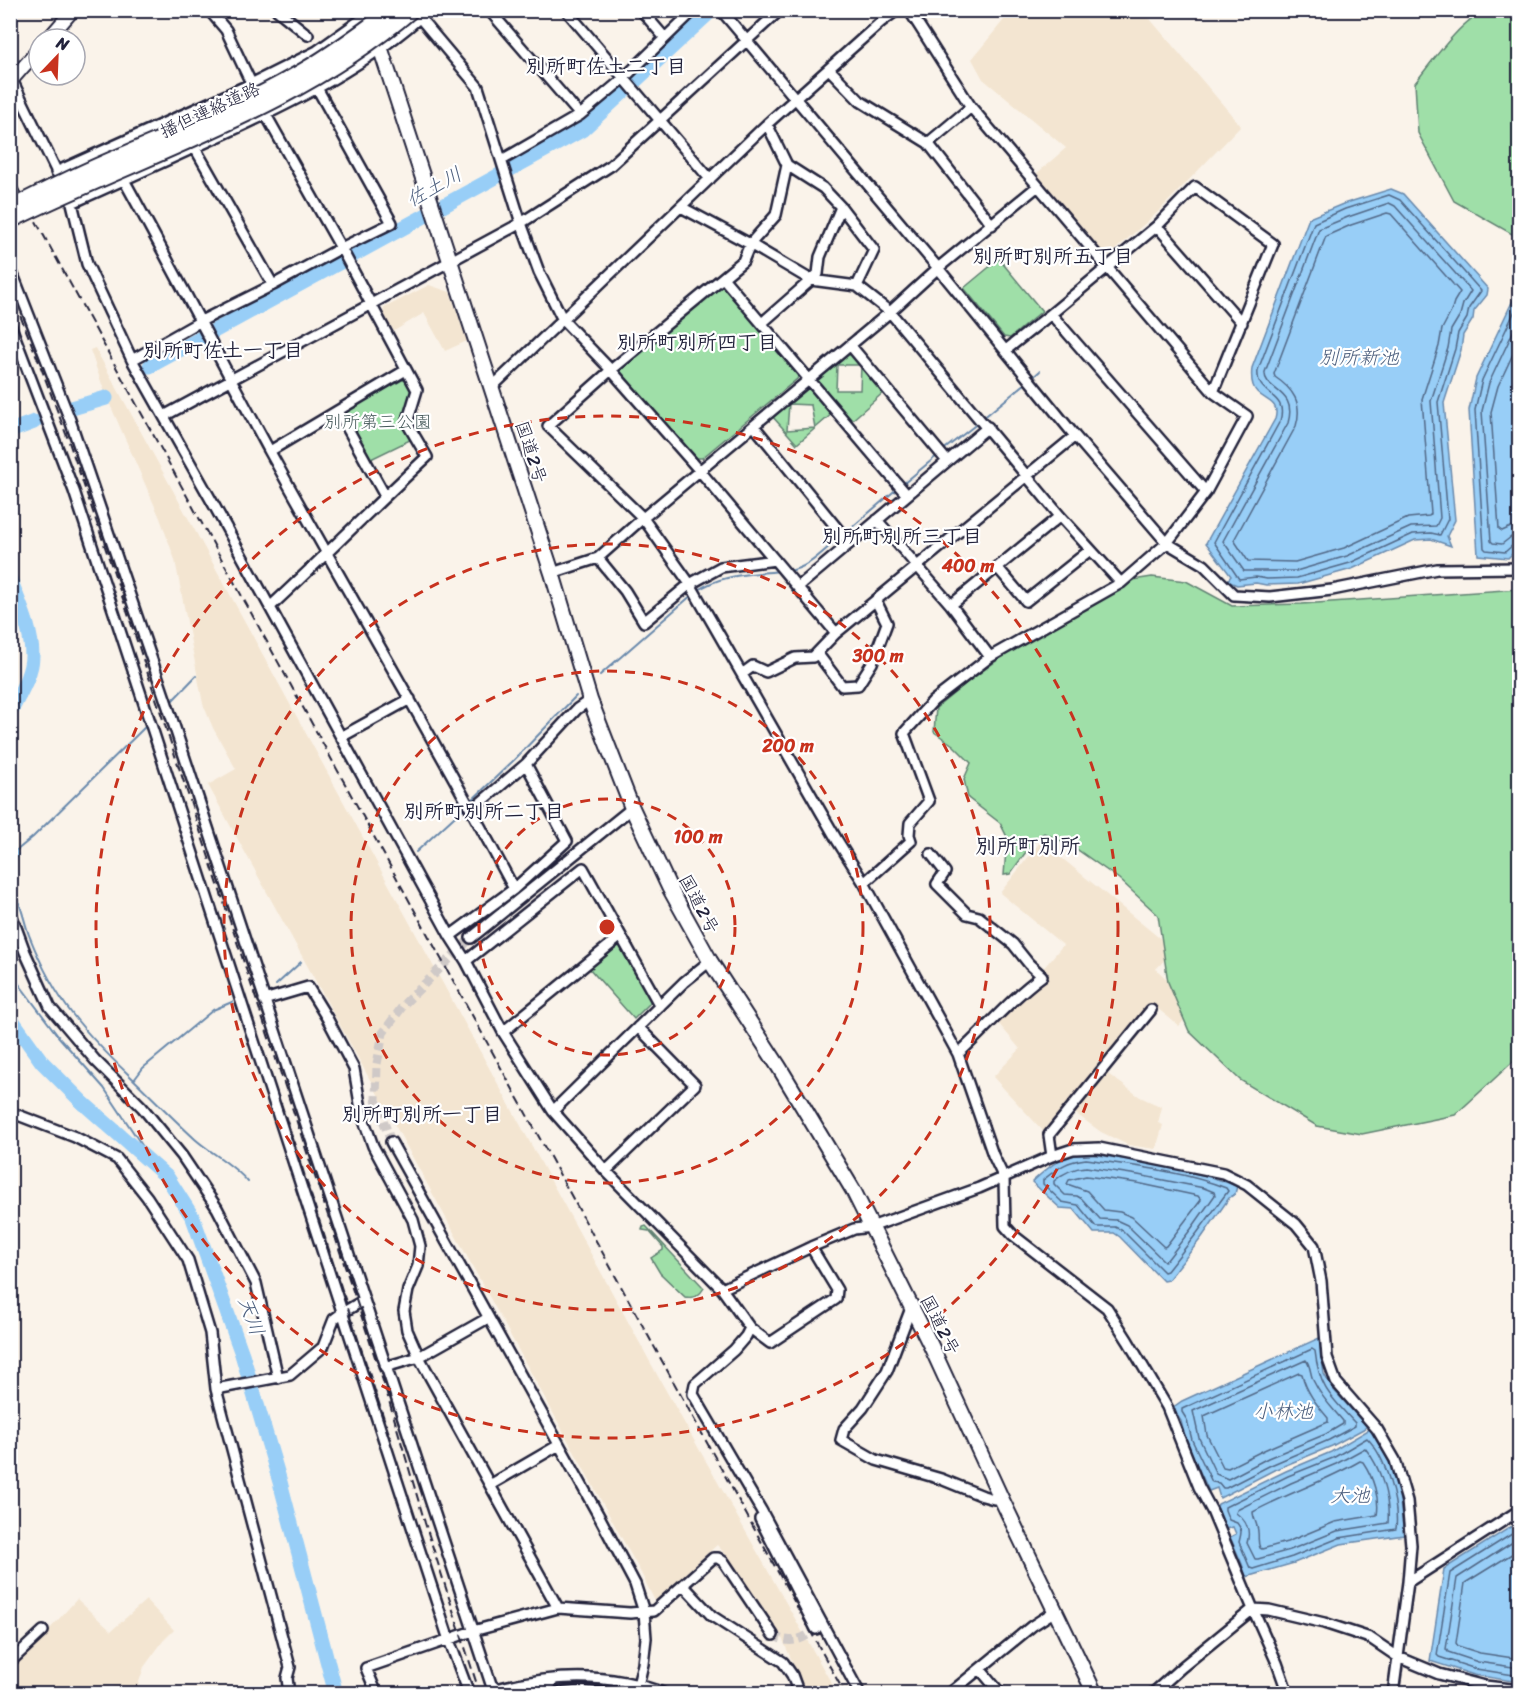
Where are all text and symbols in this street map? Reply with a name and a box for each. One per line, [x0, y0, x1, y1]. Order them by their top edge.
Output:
north arrow [27, 27, 87, 87]
text: N [51, 28, 74, 60]
district label: 別所町佐土二丁目 [526, 49, 686, 84]
street label: 播但連絡道路 [154, 73, 266, 147]
water label: 佐土川 [399, 157, 469, 217]
district label: 別所町別所五丁目 [973, 239, 1133, 274]
district label: 別所町別所四丁目 [617, 325, 777, 360]
district label: 別所町佐土一丁目 [143, 333, 303, 368]
water label: 別所新池 [1319, 340, 1400, 375]
park label: 別所第三公園 [324, 406, 432, 438]
street label: 国道2号 [506, 416, 556, 488]
district label: 別所町別所三丁目 [822, 519, 982, 554]
text: 400 m [941, 550, 994, 582]
text: 300 m [851, 640, 904, 672]
text: 200 m [761, 730, 814, 762]
district label: 別所町別所二丁目 [404, 794, 564, 829]
text: 100 m [674, 821, 723, 853]
district label: 別所町別所 [976, 827, 1081, 865]
street label: 国道2号 [670, 868, 728, 940]
centre of rings [597, 917, 617, 937]
district label: 別所町別所一丁目 [342, 1097, 502, 1132]
street label: 国道2号 [911, 1289, 969, 1361]
water label: 天川 [228, 1291, 274, 1341]
water label: 小林池 [1253, 1394, 1314, 1429]
water label: 大池 [1330, 1478, 1371, 1513]

